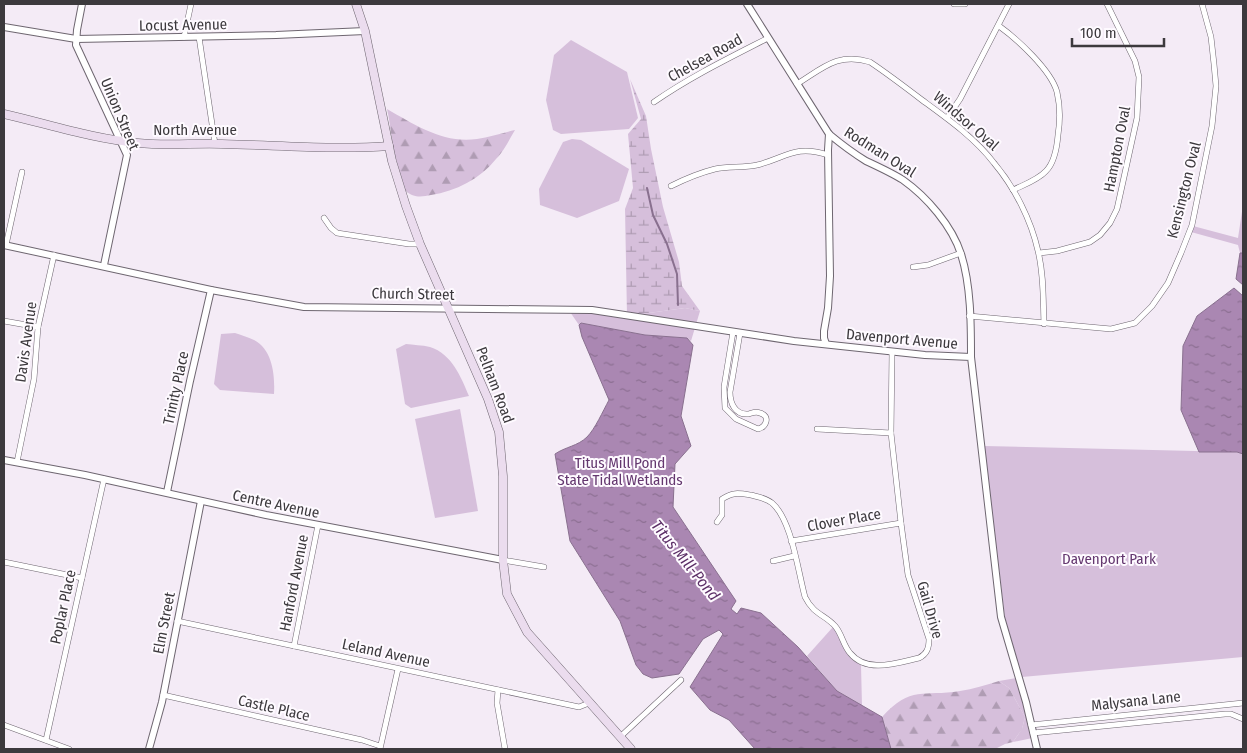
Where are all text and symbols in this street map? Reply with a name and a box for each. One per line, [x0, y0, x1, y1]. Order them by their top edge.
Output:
street label: Locust Avenue [139, 15, 227, 35]
scale bar [1072, 15, 1164, 47]
text: 100 m [1080, 24, 1117, 42]
street label: Chelsea Road [665, 30, 745, 86]
street label: Union Street [97, 75, 143, 153]
street label: Windsor Oval [930, 88, 1003, 154]
street label: Hampton Oval [1100, 105, 1134, 193]
street label: North Avenue [153, 121, 237, 139]
street label: Rodman Oval [841, 123, 919, 181]
street label: Kensington Oval [1163, 140, 1205, 240]
street label: Church Street [371, 284, 455, 304]
street label: Davis Avenue [11, 301, 41, 383]
street label: Davenport Avenue [845, 325, 959, 353]
street label: Pelham Road [472, 344, 518, 426]
street label: Trinity Place [159, 350, 193, 426]
park label: Titus Mill Pond State Tidal Wetlands [557, 454, 683, 489]
street label: Centre Avenue [231, 486, 321, 522]
street label: Clover Place [806, 505, 882, 535]
water label: Titus Mill-Pond [647, 516, 724, 605]
street label: Hanford Avenue [276, 533, 312, 633]
park label: Davenport Park [1062, 550, 1156, 568]
street label: Poplar Place [46, 568, 80, 646]
street label: Gail Drive [913, 579, 947, 641]
street label: Elm Street [149, 590, 179, 656]
street label: Leland Avenue [340, 635, 432, 671]
street label: Malysana Lane [1090, 687, 1182, 715]
street label: Castle Place [236, 691, 312, 725]

